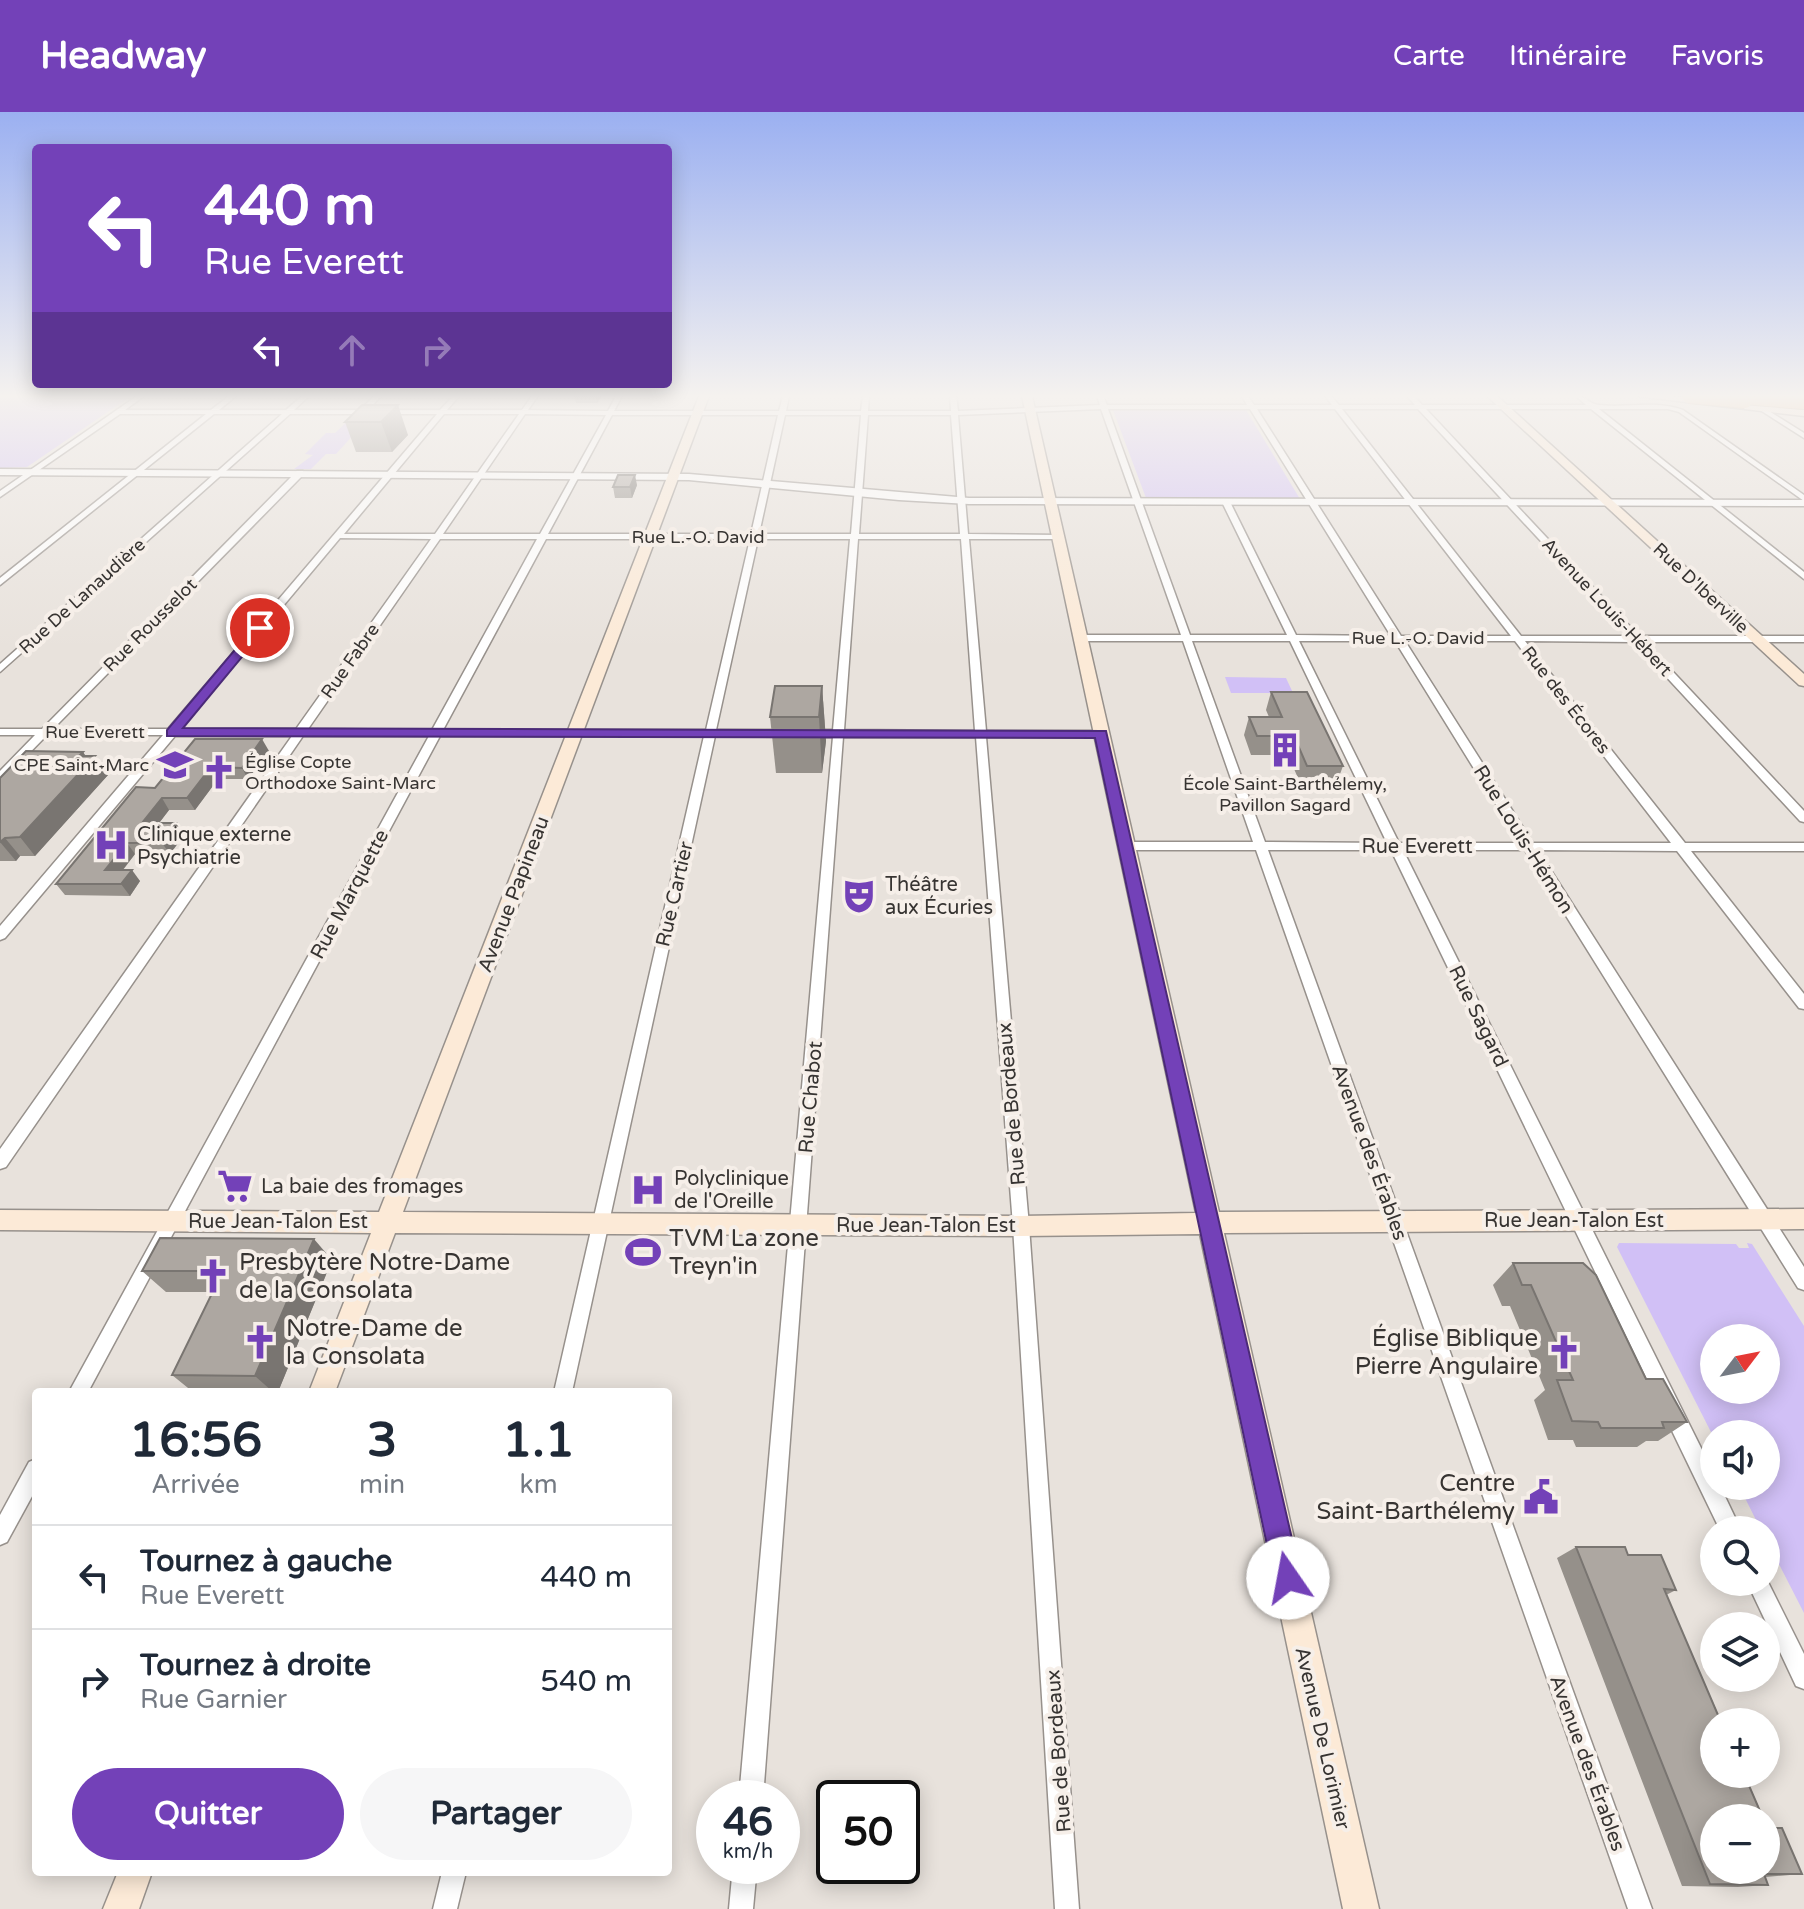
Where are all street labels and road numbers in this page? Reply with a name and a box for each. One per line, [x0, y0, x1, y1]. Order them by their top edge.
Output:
street label: Rue L.-O. David [631, 526, 765, 548]
street label: Avenue Louis-Hébert [1537, 533, 1677, 681]
street label: Rue De Lanaudière [14, 534, 150, 658]
street label: Rue D'Iberville [1649, 538, 1753, 638]
street label: Rue Rousselot [99, 574, 201, 676]
street label: Rue Fabre [316, 619, 384, 703]
street label: Rue L.-O. David [1351, 627, 1485, 649]
street label: Rue des Écores [1517, 642, 1615, 758]
street label: Rue Everett [45, 721, 145, 743]
street label: Rue Louis-Hémon [1468, 761, 1578, 918]
street label: Avenue Papineau [473, 813, 555, 976]
street label: Rue Marquette [306, 826, 394, 963]
street label: Rue Everett [1361, 835, 1473, 859]
street label: Rue Cartier [651, 839, 699, 949]
street label: Rue Sagard [1443, 962, 1513, 1071]
street label: Rue de Bordeaux [993, 1022, 1031, 1186]
street label: Rue Chabot [794, 1040, 828, 1154]
street label: Avenue des Érables [1326, 1061, 1413, 1244]
street label: Rue Jean-Talon Est [1484, 1209, 1664, 1233]
street label: Rue Jean-Talon Est [188, 1210, 368, 1234]
street label: Rue Jean-Talon Est [836, 1214, 1016, 1238]
street label: Avenue De Lorimier [1289, 1645, 1355, 1832]
street label: Rue de Bordeaux [1041, 1669, 1077, 1833]
street label: Avenue des Érables [1544, 1672, 1631, 1855]

